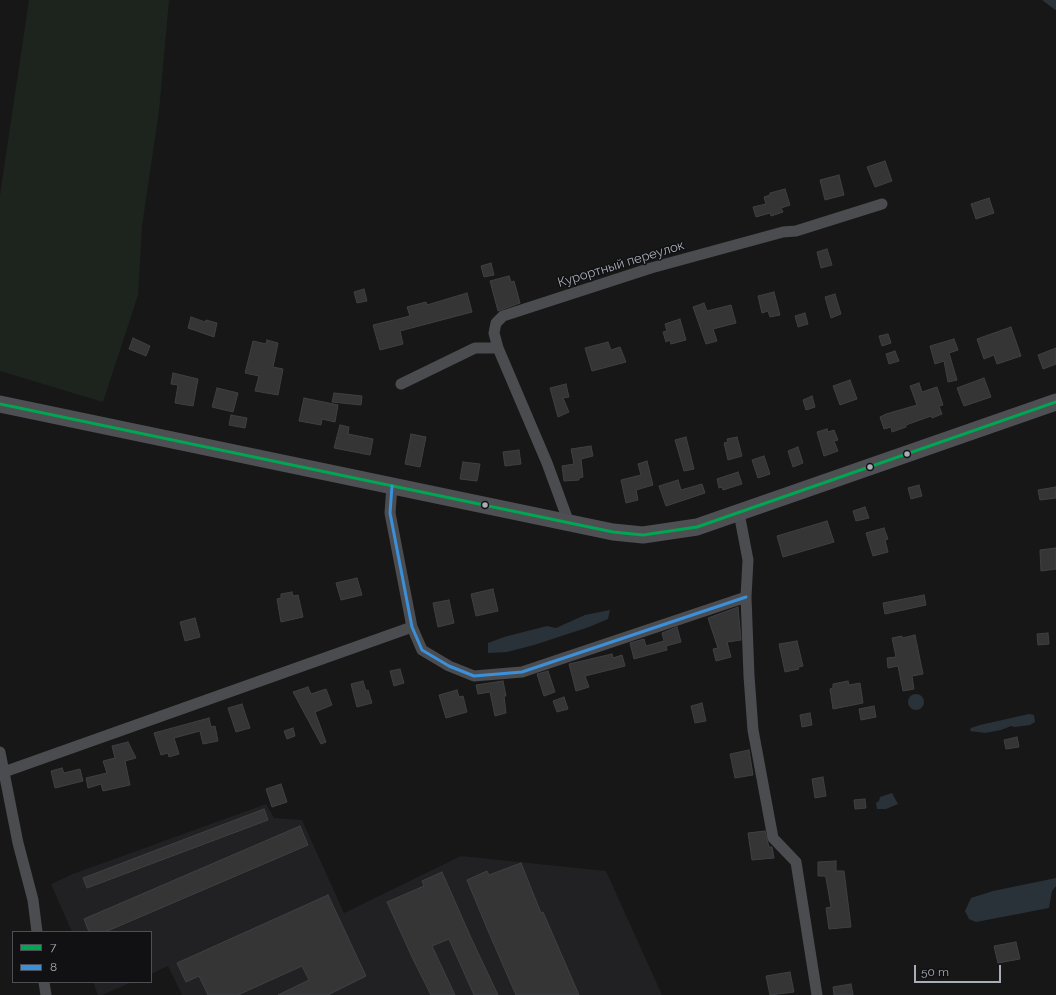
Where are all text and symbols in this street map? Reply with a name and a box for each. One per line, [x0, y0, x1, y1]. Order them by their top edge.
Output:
street label: Курортный переулок [556, 237, 686, 291]
unlabelled marker [902, 449, 912, 459]
unlabelled marker [865, 462, 875, 472]
unlabelled marker [480, 500, 490, 510]
legend [12, 931, 152, 983]
text: 7 [50, 940, 56, 954]
scale bar [916, 957, 1003, 983]
text: 8 [50, 960, 57, 974]
text: 50 m [921, 965, 949, 979]

